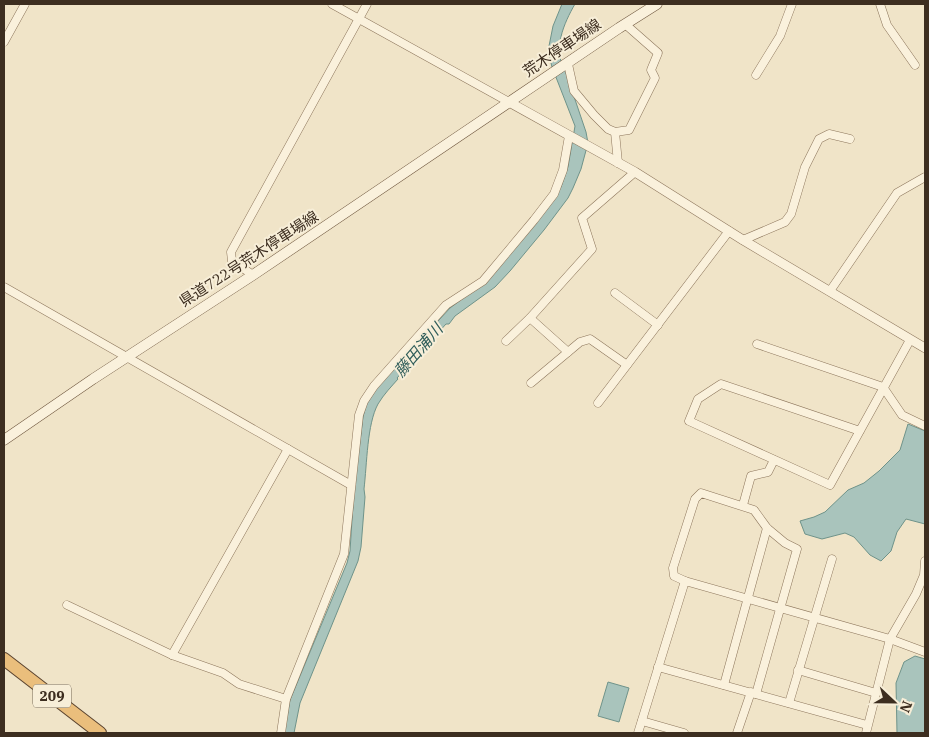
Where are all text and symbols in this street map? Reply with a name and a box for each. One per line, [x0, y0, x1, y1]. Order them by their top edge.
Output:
street label: 荒木停車場線 [519, 15, 604, 81]
street label: 県道722号荒木停車場線 [176, 206, 322, 311]
water label: 藤田浦川 [389, 318, 448, 381]
north arrow [869, 677, 919, 727]
road number: 209 [33, 684, 71, 708]
text: N [896, 698, 916, 715]

